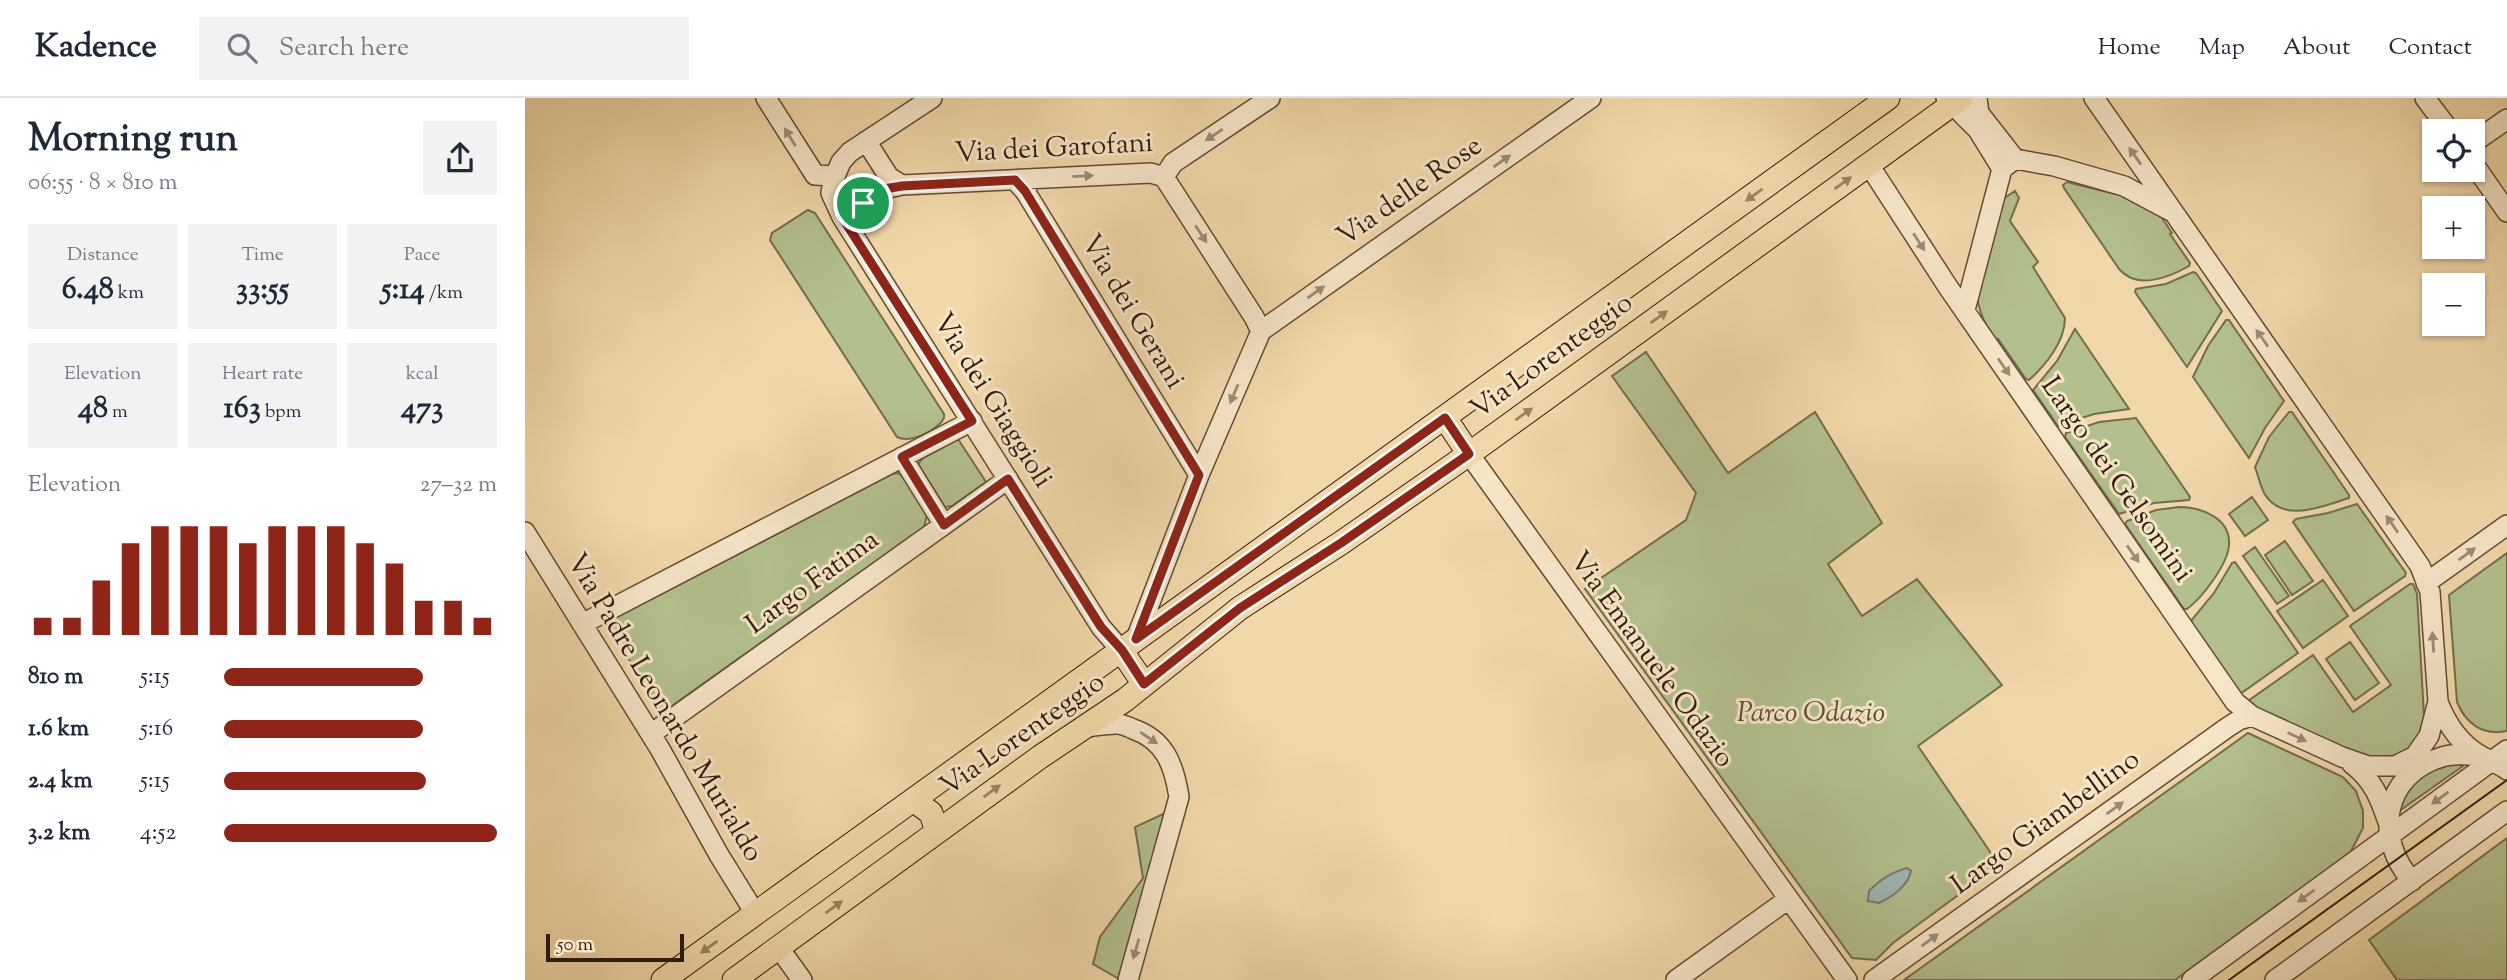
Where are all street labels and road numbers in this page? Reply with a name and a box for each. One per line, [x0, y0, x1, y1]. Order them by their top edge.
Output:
street label: Via dei Garofani [954, 124, 1154, 174]
street label: Via delle Rose [1329, 127, 1491, 257]
street label: Via dei Gerani [1070, 227, 1194, 397]
street label: Via Lorenteggio [1462, 284, 1642, 430]
street label: Via dei Giaggioli [922, 306, 1062, 496]
street label: Largo dei Gelsomini [2030, 369, 2202, 591]
street label: Largo Fatima [738, 521, 888, 645]
street label: Via Emanuele Odazio [1559, 544, 1743, 776]
street label: Via Padre Leonardo Murialdo [556, 546, 772, 870]
street label: Via Lorenteggio [933, 663, 1113, 807]
street label: Largo Giambellino [1943, 741, 2149, 905]

